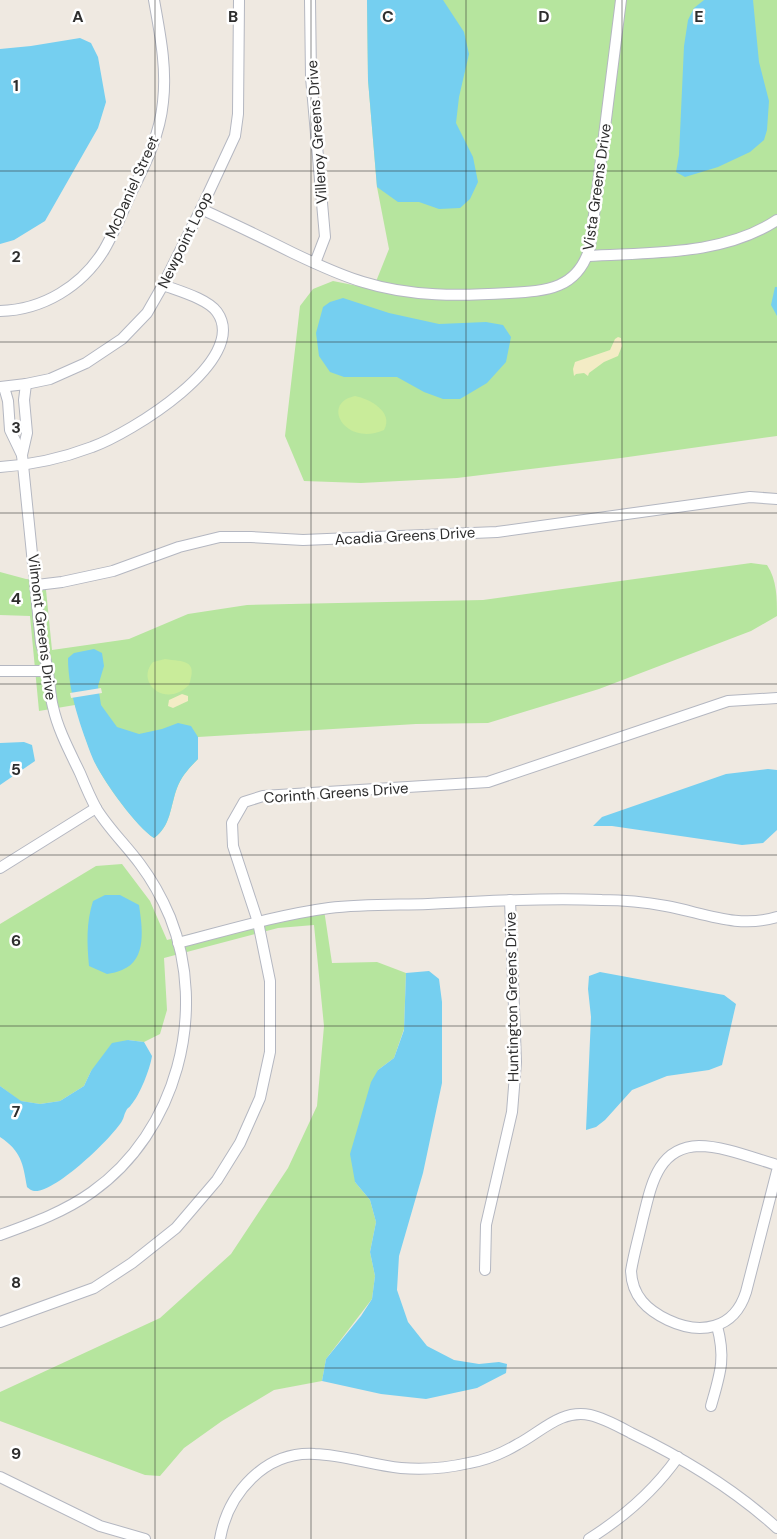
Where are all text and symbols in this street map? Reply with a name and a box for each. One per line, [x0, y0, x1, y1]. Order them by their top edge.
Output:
text: A [72, 6, 84, 27]
text: B [228, 6, 238, 27]
text: C [382, 6, 394, 27]
text: D [538, 6, 550, 27]
text: E [694, 6, 704, 27]
street label: Villeroy Greens Drive [302, 59, 332, 205]
text: 1 [13, 75, 19, 96]
street label: Vista Greens Drive [578, 122, 616, 252]
street label: McDaniel Street [100, 132, 164, 241]
street label: Newpoint Loop [153, 188, 217, 292]
text: 2 [11, 246, 21, 267]
text: 3 [11, 417, 21, 438]
street label: Acadia Greens Drive [334, 522, 476, 550]
street label: Vilmont Greens Drive [23, 553, 61, 701]
text: 4 [11, 588, 21, 609]
text: 5 [11, 759, 21, 780]
street label: Corinth Greens Drive [263, 778, 409, 808]
street label: Huntington Greens Drive [501, 912, 523, 1082]
text: 6 [11, 930, 21, 951]
text: 7 [12, 1101, 21, 1122]
text: 8 [11, 1272, 21, 1293]
text: 9 [11, 1443, 21, 1464]

